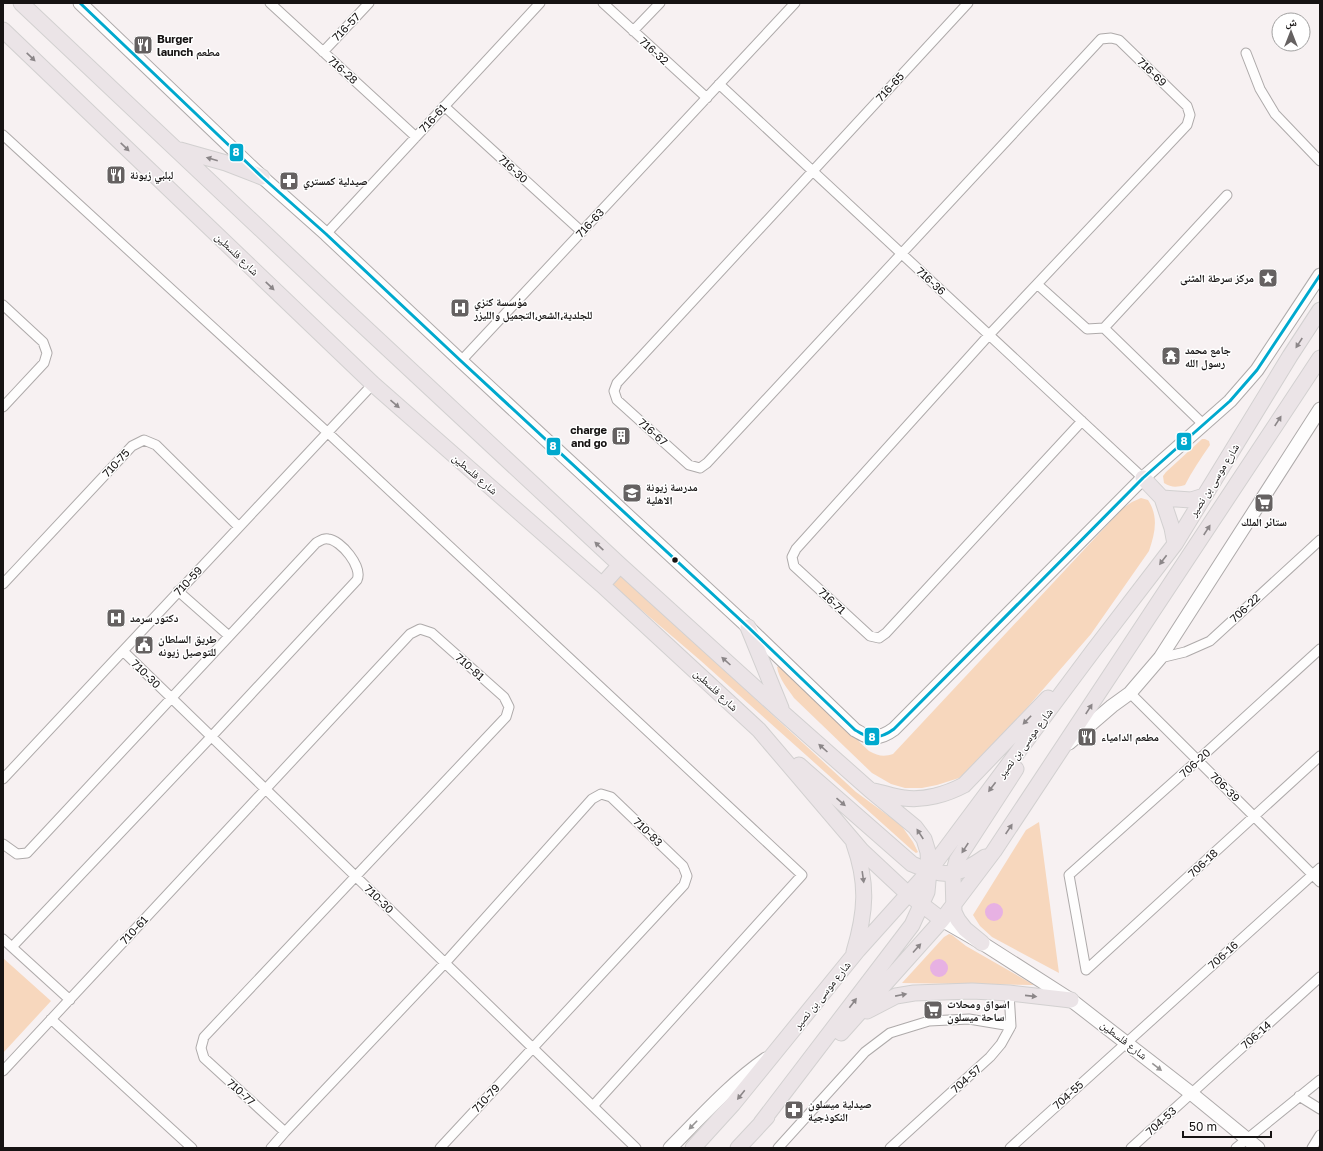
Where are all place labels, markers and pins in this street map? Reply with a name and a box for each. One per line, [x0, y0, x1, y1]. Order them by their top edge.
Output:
place label: Burger launch مطعم [157, 32, 220, 60]
restaurant icon: Burger launch مطعم [132, 34, 154, 56]
restaurant icon: لبلبي زيونة [105, 164, 127, 186]
place label: لبلبي زيونة [130, 168, 173, 184]
pharmacy icon: صيدلية كمستري [278, 170, 300, 192]
place label: صيدلية كمستري [303, 174, 368, 190]
place icon: مركز سرطة المثنى [1257, 267, 1279, 289]
place label: مركز سرطة المثنى [1180, 271, 1254, 286]
place label: مؤسسة كنزي للجلدية،الشعر،التجميل والليزر [473, 295, 592, 323]
hospital icon: مؤسسة كنزي للجلدية،الشعر،التجميل والليزر [449, 297, 471, 319]
place label: جامع محمد رسول الله [1185, 343, 1231, 371]
temple icon: جامع محمد رسول الله [1160, 345, 1182, 367]
place label: charge and go [570, 423, 607, 449]
building icon: charge and go [610, 425, 632, 447]
place label: مدرسة زيونة الاهلية [646, 480, 698, 506]
school or university icon: مدرسة زيونة الاهلية [621, 482, 643, 504]
supermarket icon: ستائر الملك [1253, 492, 1275, 514]
place label: ستائر الملك [1241, 515, 1287, 529]
unlabelled marker [670, 555, 680, 565]
hospital icon: دكتور سرمد [105, 607, 127, 629]
place label: دكتور سرمد [130, 611, 179, 625]
place label: طريق السلطان للتوصيل زيونه [158, 632, 217, 660]
public building icon: طريق السلطان للتوصيل زيونه [133, 634, 155, 656]
restaurant icon: مطعم الدامياء [1076, 726, 1098, 748]
place label: مطعم الدامياء [1101, 730, 1159, 745]
place label: اسواق ومحلات ساحة ميسلون [947, 997, 1010, 1025]
supermarket icon: اسواق ومحلات ساحة ميسلون [922, 999, 944, 1021]
place label: صيدلية ميسلون النكوذجية [808, 1097, 872, 1124]
pharmacy icon: صيدلية ميسلون النكوذجية [783, 1099, 805, 1121]

